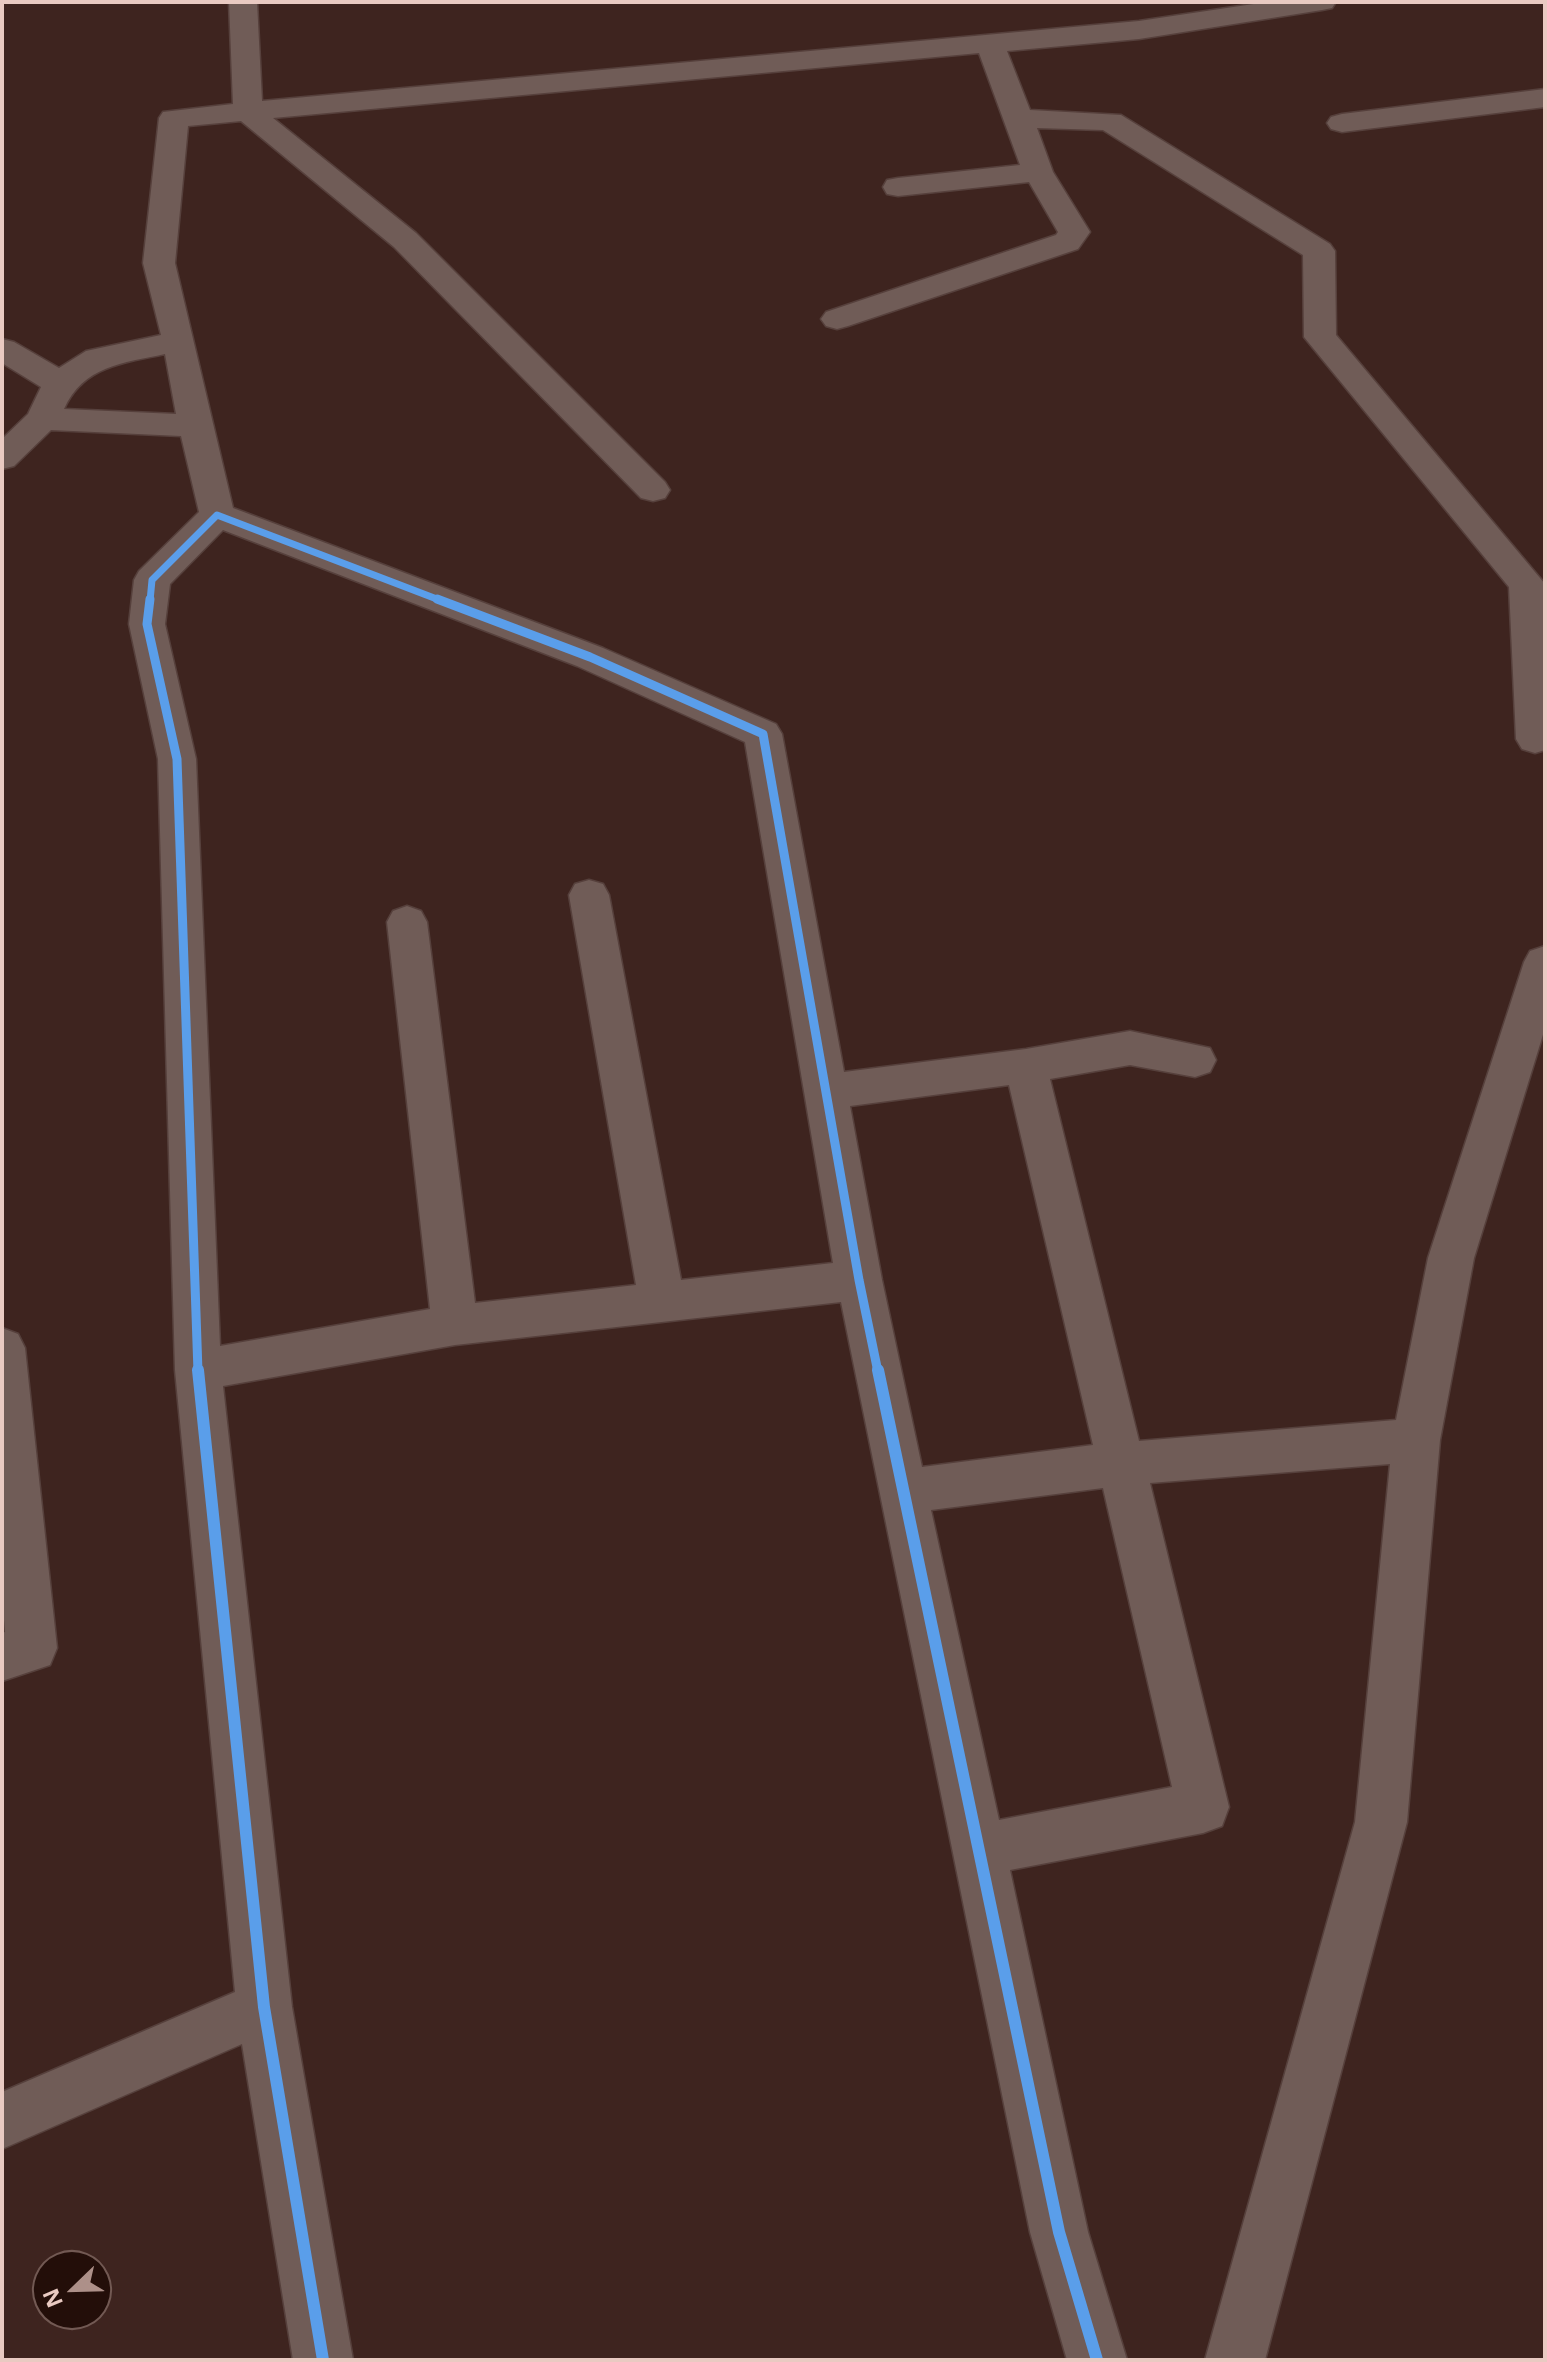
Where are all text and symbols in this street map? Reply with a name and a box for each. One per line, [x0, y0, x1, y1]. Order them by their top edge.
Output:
north arrow [32, 2250, 112, 2330]
text: N [34, 2285, 69, 2313]

